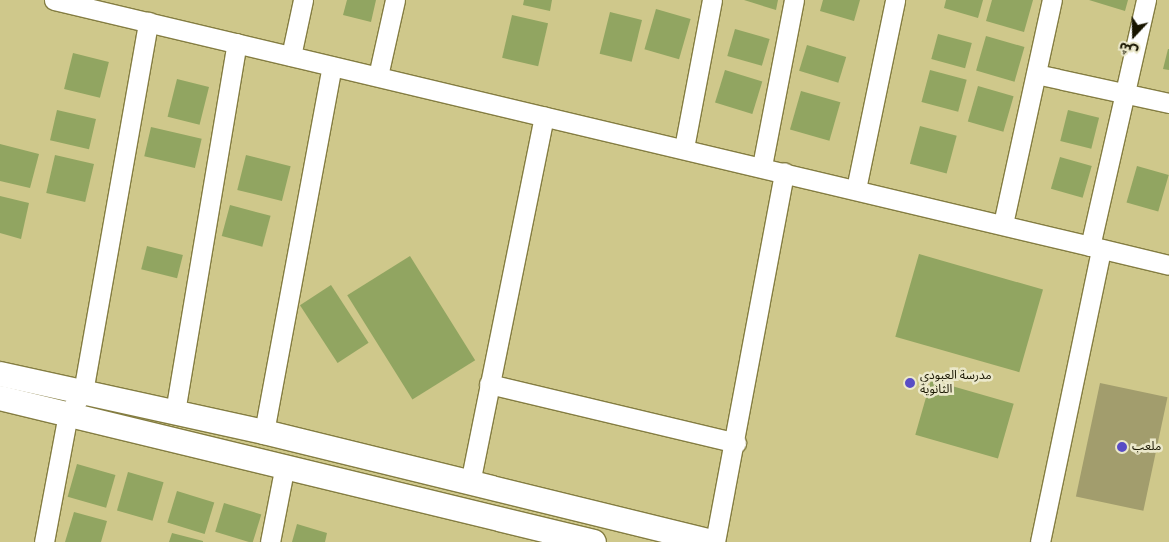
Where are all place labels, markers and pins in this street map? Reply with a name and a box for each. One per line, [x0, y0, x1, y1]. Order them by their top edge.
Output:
place label: مدرسة العبودي الثانوية [920, 369, 992, 397]
marker: مدرسة العبودي الثانوية [904, 377, 916, 389]
place label: ملعب [1132, 440, 1161, 454]
marker: ملعب [1116, 441, 1128, 453]

